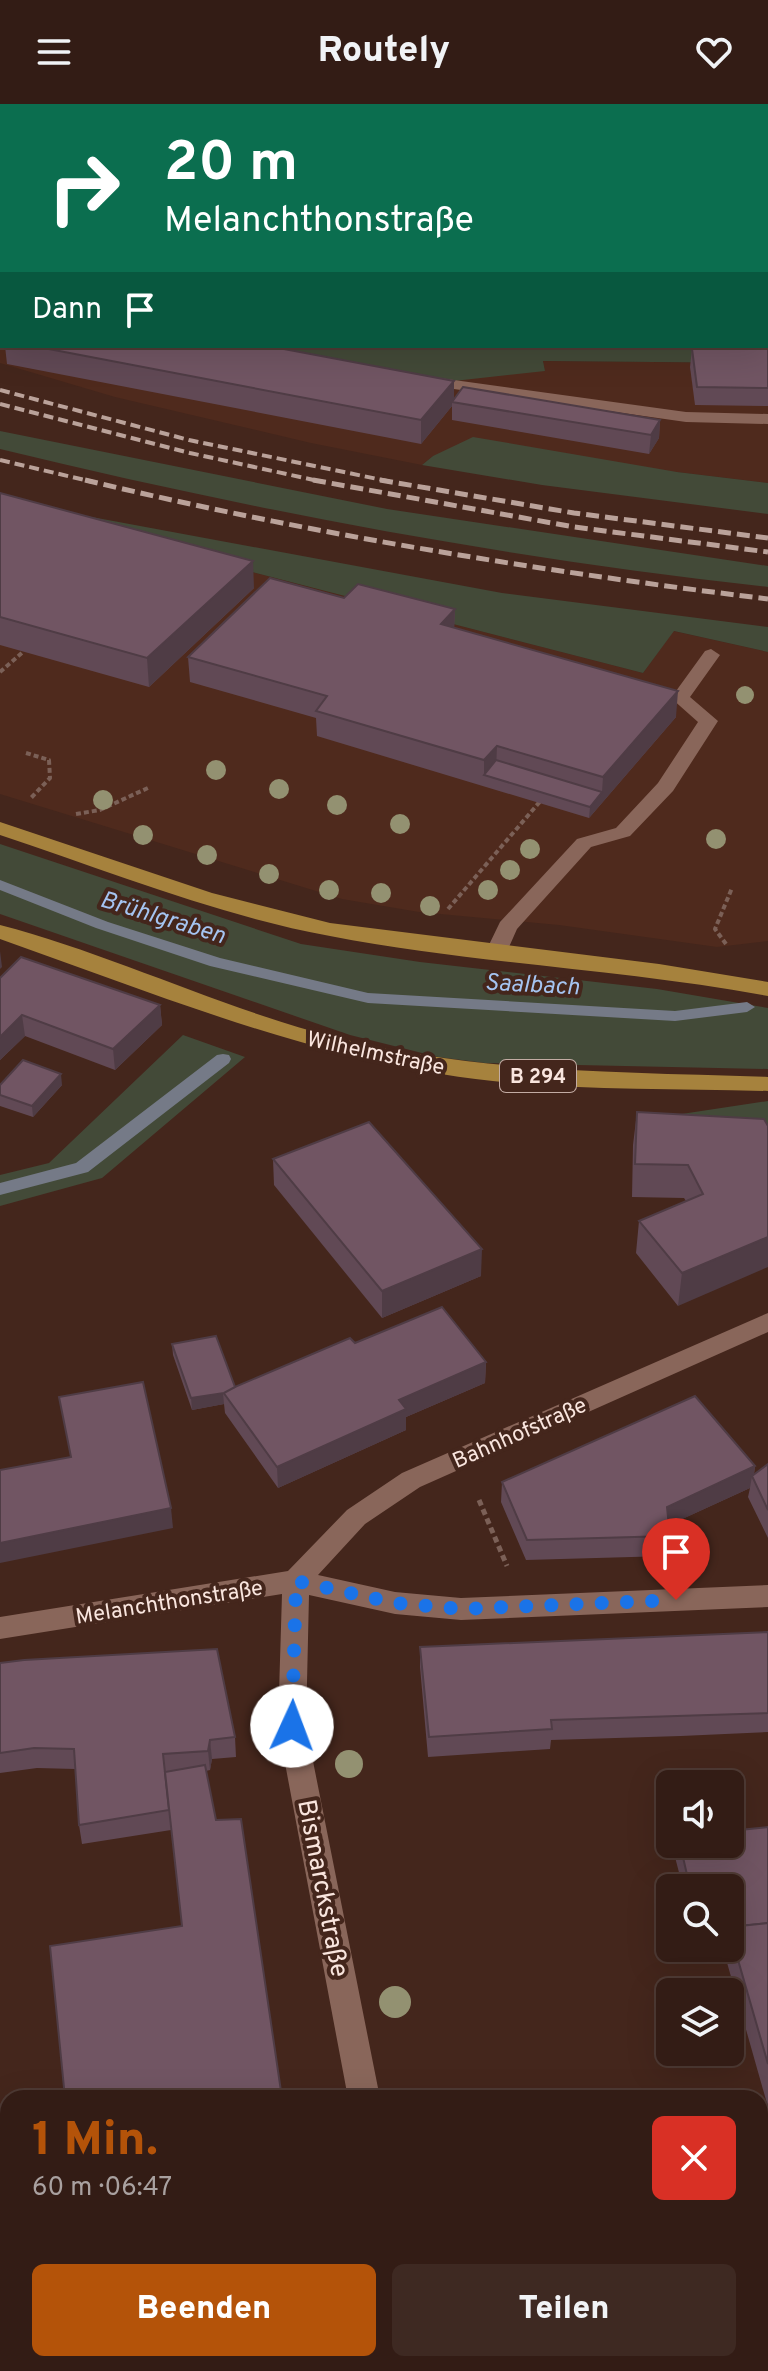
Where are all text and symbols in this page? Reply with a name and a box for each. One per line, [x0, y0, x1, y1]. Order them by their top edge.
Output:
text: Routely [318, 29, 450, 75]
icon: menu [32, 30, 76, 74]
icon: heart [692, 30, 736, 74]
text: 20 m [164, 130, 298, 200]
icon: right [32, 136, 136, 240]
text: Melanchthonstraße [164, 199, 474, 245]
icon: arrive [118, 288, 162, 332]
text: Dann [32, 292, 102, 329]
water label: Brühlgraben [96, 886, 229, 952]
water label: Saalbach [484, 969, 580, 1003]
street label: Wilhelmstraße [304, 1027, 447, 1082]
road number: B 294 [500, 1060, 576, 1092]
street label: Bahnhofstraße [449, 1393, 591, 1476]
pin [642, 1518, 710, 1600]
icon: arrive [654, 1530, 698, 1574]
street label: Melanchthonstraße [74, 1575, 265, 1632]
position arrow [250, 1684, 334, 1768]
map controls [656, 1770, 744, 2066]
button: sound [656, 1770, 744, 1858]
street label: Bismarckstraße [288, 1797, 355, 1980]
button: search [656, 1874, 744, 1962]
button: layers [656, 1978, 744, 2066]
text: 1 Min. [32, 2112, 158, 2172]
button: close [652, 2116, 736, 2200]
text: 60 m · 06:47 [32, 2172, 172, 2205]
button: Beenden [32, 2264, 376, 2356]
button: Teilen [392, 2264, 736, 2356]

